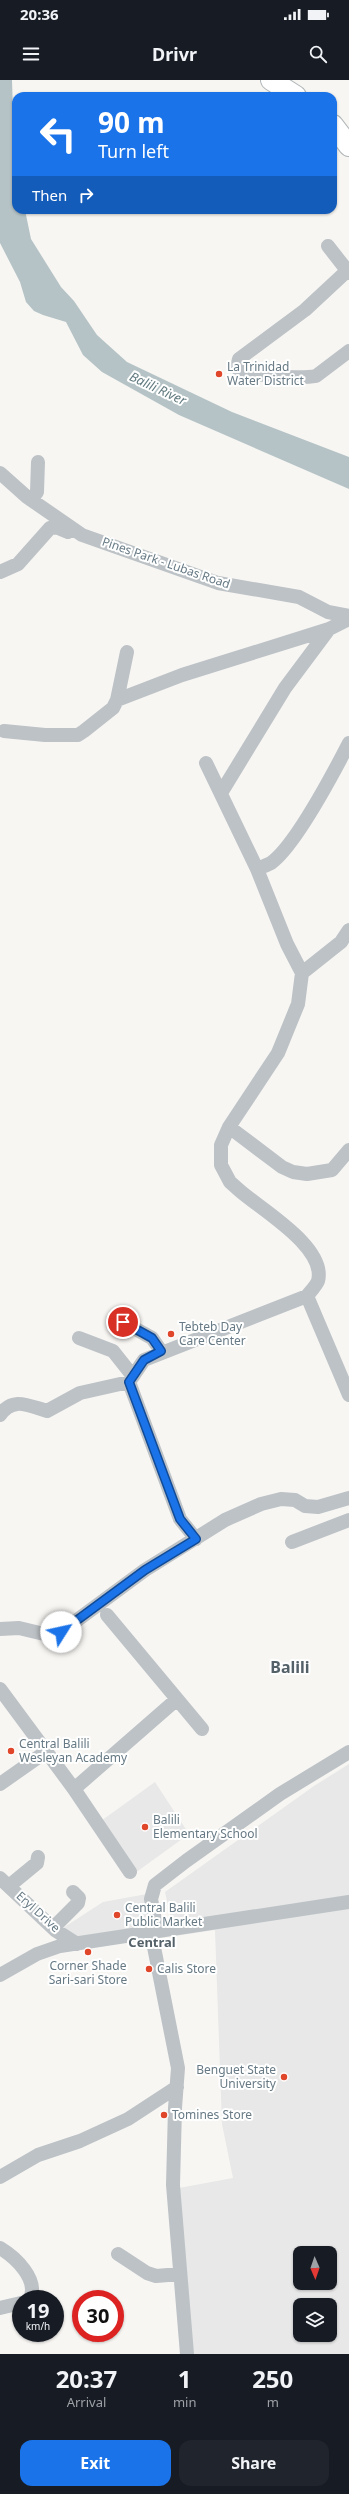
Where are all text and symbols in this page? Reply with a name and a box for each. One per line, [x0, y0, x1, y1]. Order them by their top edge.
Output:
text: 20:36 [20, 4, 59, 24]
text: Drivr [152, 42, 197, 66]
icon: menu [20, 43, 42, 65]
icon: search [307, 43, 329, 65]
text: 90 m [98, 103, 165, 141]
icon: left [32, 108, 84, 160]
text: Turn left [98, 139, 169, 163]
icon: right [75, 184, 97, 206]
text: Then [32, 185, 67, 205]
place label: La Trinidad Water District [227, 358, 305, 389]
water label: Balili River [127, 367, 190, 409]
marker: La Trinidad Water District [214, 369, 224, 379]
street label: Pines Park - Lubas Road [100, 533, 232, 592]
pin [106, 1305, 140, 1339]
icon: arrive [112, 1311, 134, 1333]
place label: Tebteb Day Care Center [179, 1318, 246, 1349]
marker: Tebteb Day Care Center [166, 1329, 176, 1339]
position arrow [40, 1611, 82, 1653]
district label: Balili [270, 1656, 310, 1678]
place label: Central Balili Wesleyan Academy [19, 1735, 128, 1766]
marker: Central Balili Wesleyan Academy [6, 1746, 16, 1756]
place label: Balili Elementary School [153, 1811, 258, 1842]
marker: Balili Elementary School [140, 1822, 150, 1832]
street label: Eryl Drive [13, 1887, 64, 1936]
place label: Central Balili Public Market [125, 1899, 203, 1930]
marker: Central Balili Public Market [112, 1910, 122, 1920]
district label: Central [128, 1933, 176, 1951]
marker: Corner Shade Sari-sari Store [83, 1947, 93, 1957]
place label: Corner Shade Sari-sari Store [49, 1957, 128, 1988]
place label: Calis Store [157, 1960, 216, 1977]
marker: Calis Store [144, 1964, 154, 1974]
place label: Benguet State University [196, 2061, 277, 2092]
marker: Benguet State University [279, 2072, 289, 2082]
place label: Tomines Store [172, 2106, 252, 2123]
marker: Tomines Store [159, 2110, 169, 2120]
north arrow [293, 2246, 337, 2290]
map controls [293, 2246, 337, 2342]
speed limit sign: 30 [72, 2290, 124, 2342]
text: 19 [27, 2297, 49, 2324]
button: layers [293, 2298, 337, 2342]
text: km/h [26, 2319, 50, 2333]
text: 20:37 [56, 2362, 117, 2395]
text: 1 [178, 2362, 192, 2395]
text: 250 [252, 2362, 293, 2395]
text: Arrival [67, 2393, 106, 2411]
text: min [173, 2393, 196, 2411]
text: m [267, 2393, 279, 2411]
button: Exit [20, 2440, 171, 2486]
button: Share [179, 2440, 329, 2486]

